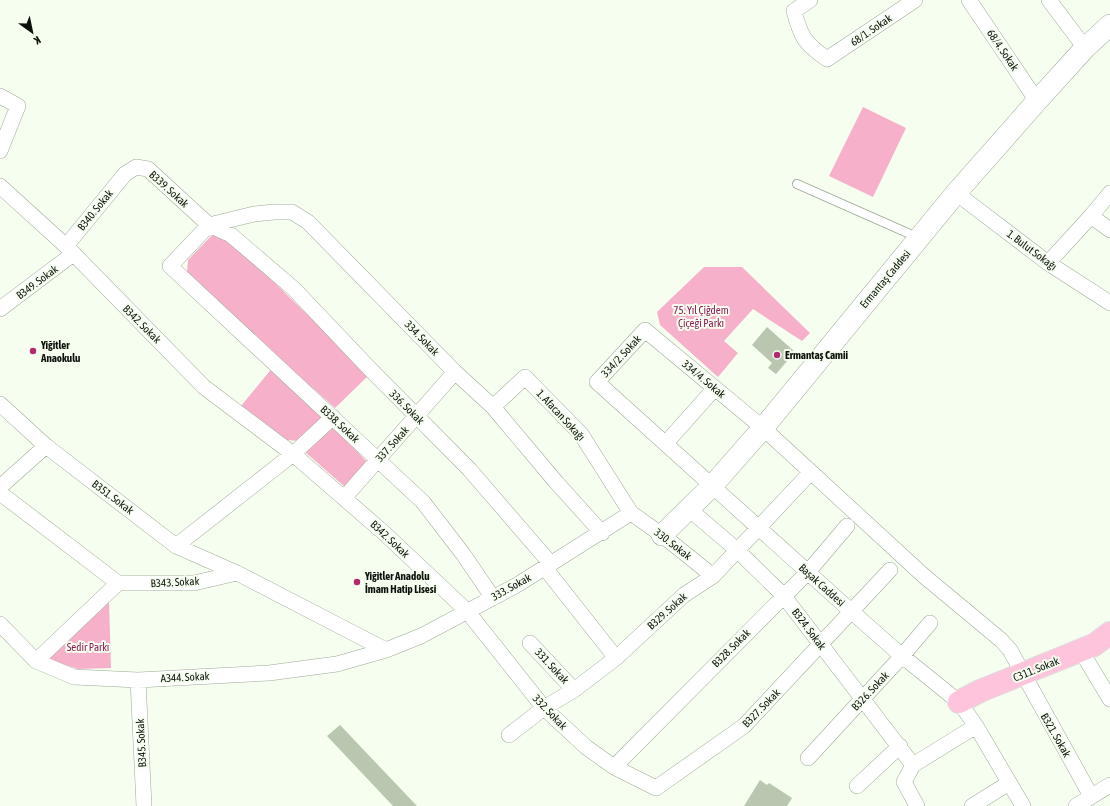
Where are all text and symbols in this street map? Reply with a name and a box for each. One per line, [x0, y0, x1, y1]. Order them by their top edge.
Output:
north arrow [12, 12, 52, 52]
street label: 68/1. Sokak [848, 12, 894, 48]
street label: 68/4. Sokak [985, 27, 1021, 73]
text: K [31, 34, 43, 47]
street label: B339. Sokak [147, 168, 191, 210]
street label: B340. Sokak [75, 187, 115, 233]
street label: 1. Bulut Sokağı [1005, 227, 1059, 273]
street label: Ermantaş Caddesi [857, 248, 913, 310]
street label: B349. Sokak [14, 262, 60, 301]
street label: B342. Sokak [121, 303, 164, 346]
park label: 75. Yıl Çiğdem Çiçeği Parkı [673, 304, 729, 329]
street label: 334. Sokak [403, 318, 442, 358]
street label: 334/2. Sokak [599, 333, 643, 379]
place label: Yiğitler Anaokulu [40, 339, 80, 364]
marker: Yiğitler Anaokulu [28, 346, 38, 356]
place label: Ermantaş Camii [785, 349, 848, 361]
marker: Ermantaş Camii [772, 350, 782, 360]
street label: 334/4. Sokak [680, 358, 728, 401]
street label: 336. Sokak [387, 387, 427, 427]
street label: 1. Afacan Sokağı [534, 387, 588, 443]
street label: B338. Sokak [318, 403, 362, 445]
street label: 337. Sokak [373, 424, 411, 464]
street label: B351. Sokak [90, 478, 136, 517]
street label: B342. Sokak [368, 518, 412, 560]
street label: 330. Sokak [652, 526, 694, 562]
street label: Başak Caddesi [797, 561, 847, 609]
place label: Yiğitler Anadolu İmam Hatip Lisesi [364, 570, 437, 595]
street label: 333. Sokak [489, 571, 533, 603]
street label: B343. Sokak [150, 575, 200, 589]
marker: Yiğitler Anadolu İmam Hatip Lisesi [352, 577, 362, 587]
street label: B329. Sokak [645, 590, 689, 632]
street label: B324. Sokak [790, 606, 829, 652]
street label: B328. Sokak [710, 626, 753, 669]
park label: Sedir Parkı [67, 641, 109, 653]
street label: 331. Sokak [533, 646, 571, 686]
street label: C311. Sokak [1011, 654, 1061, 684]
street label: B326. Sokak [849, 669, 891, 713]
street label: A344. Sokak [160, 670, 210, 684]
street label: B327. Sokak [740, 686, 782, 730]
street label: 332. Sokak [531, 692, 570, 732]
street label: B321. Sokak [1039, 711, 1073, 759]
street label: B345. Sokak [134, 718, 148, 768]

